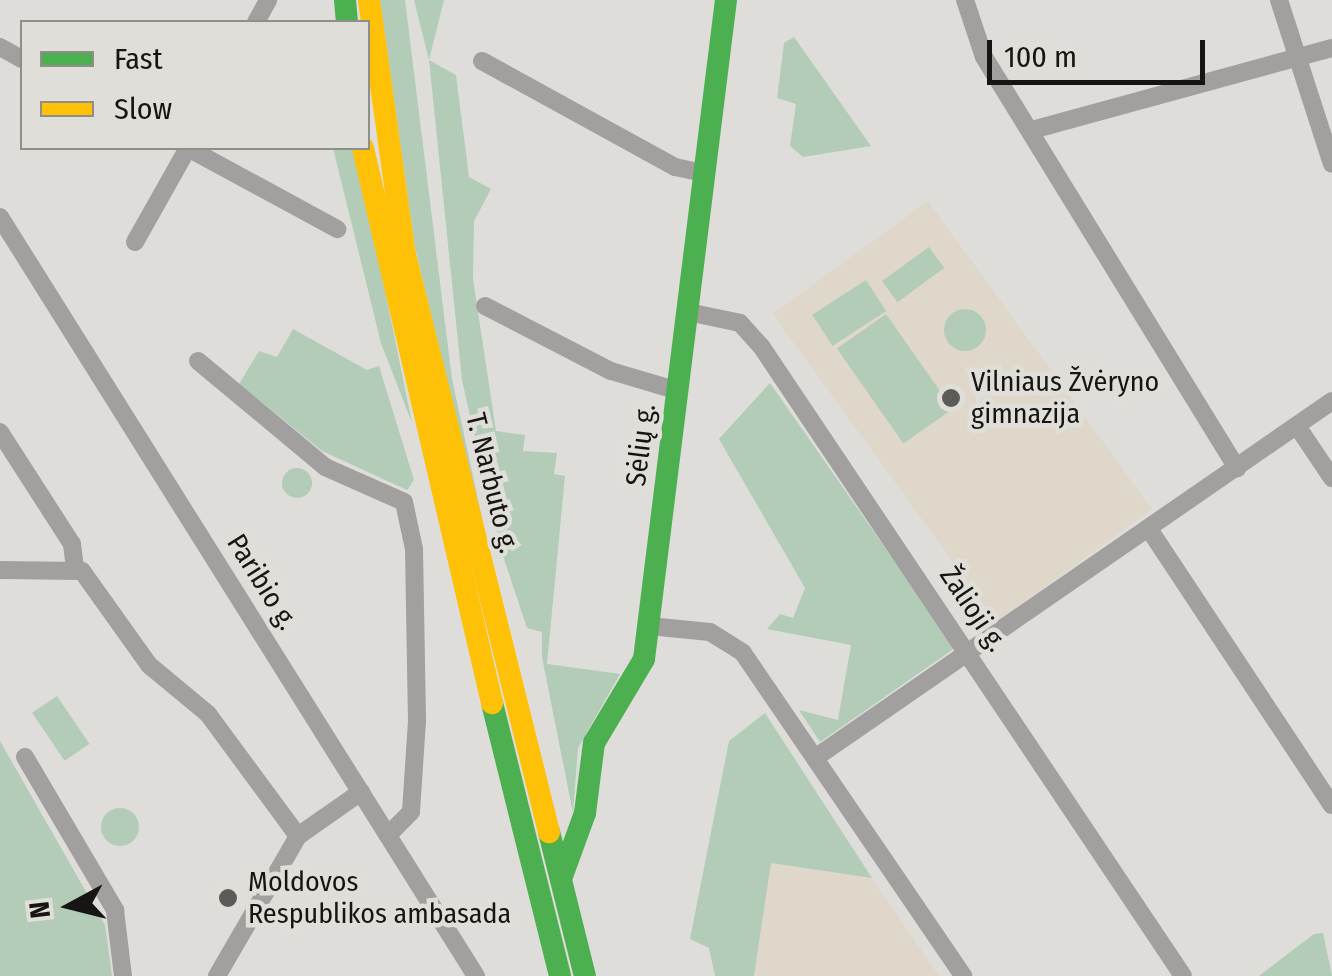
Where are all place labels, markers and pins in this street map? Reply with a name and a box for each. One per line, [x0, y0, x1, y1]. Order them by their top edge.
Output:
place label: Vilniaus Žvėryno gimnazija [971, 365, 1159, 431]
marker: Vilniaus Žvėryno gimnazija [940, 387, 962, 409]
place label: Moldovos Respublikos ambasada [248, 865, 511, 931]
marker: Moldovos Respublikos ambasada [217, 887, 239, 909]

